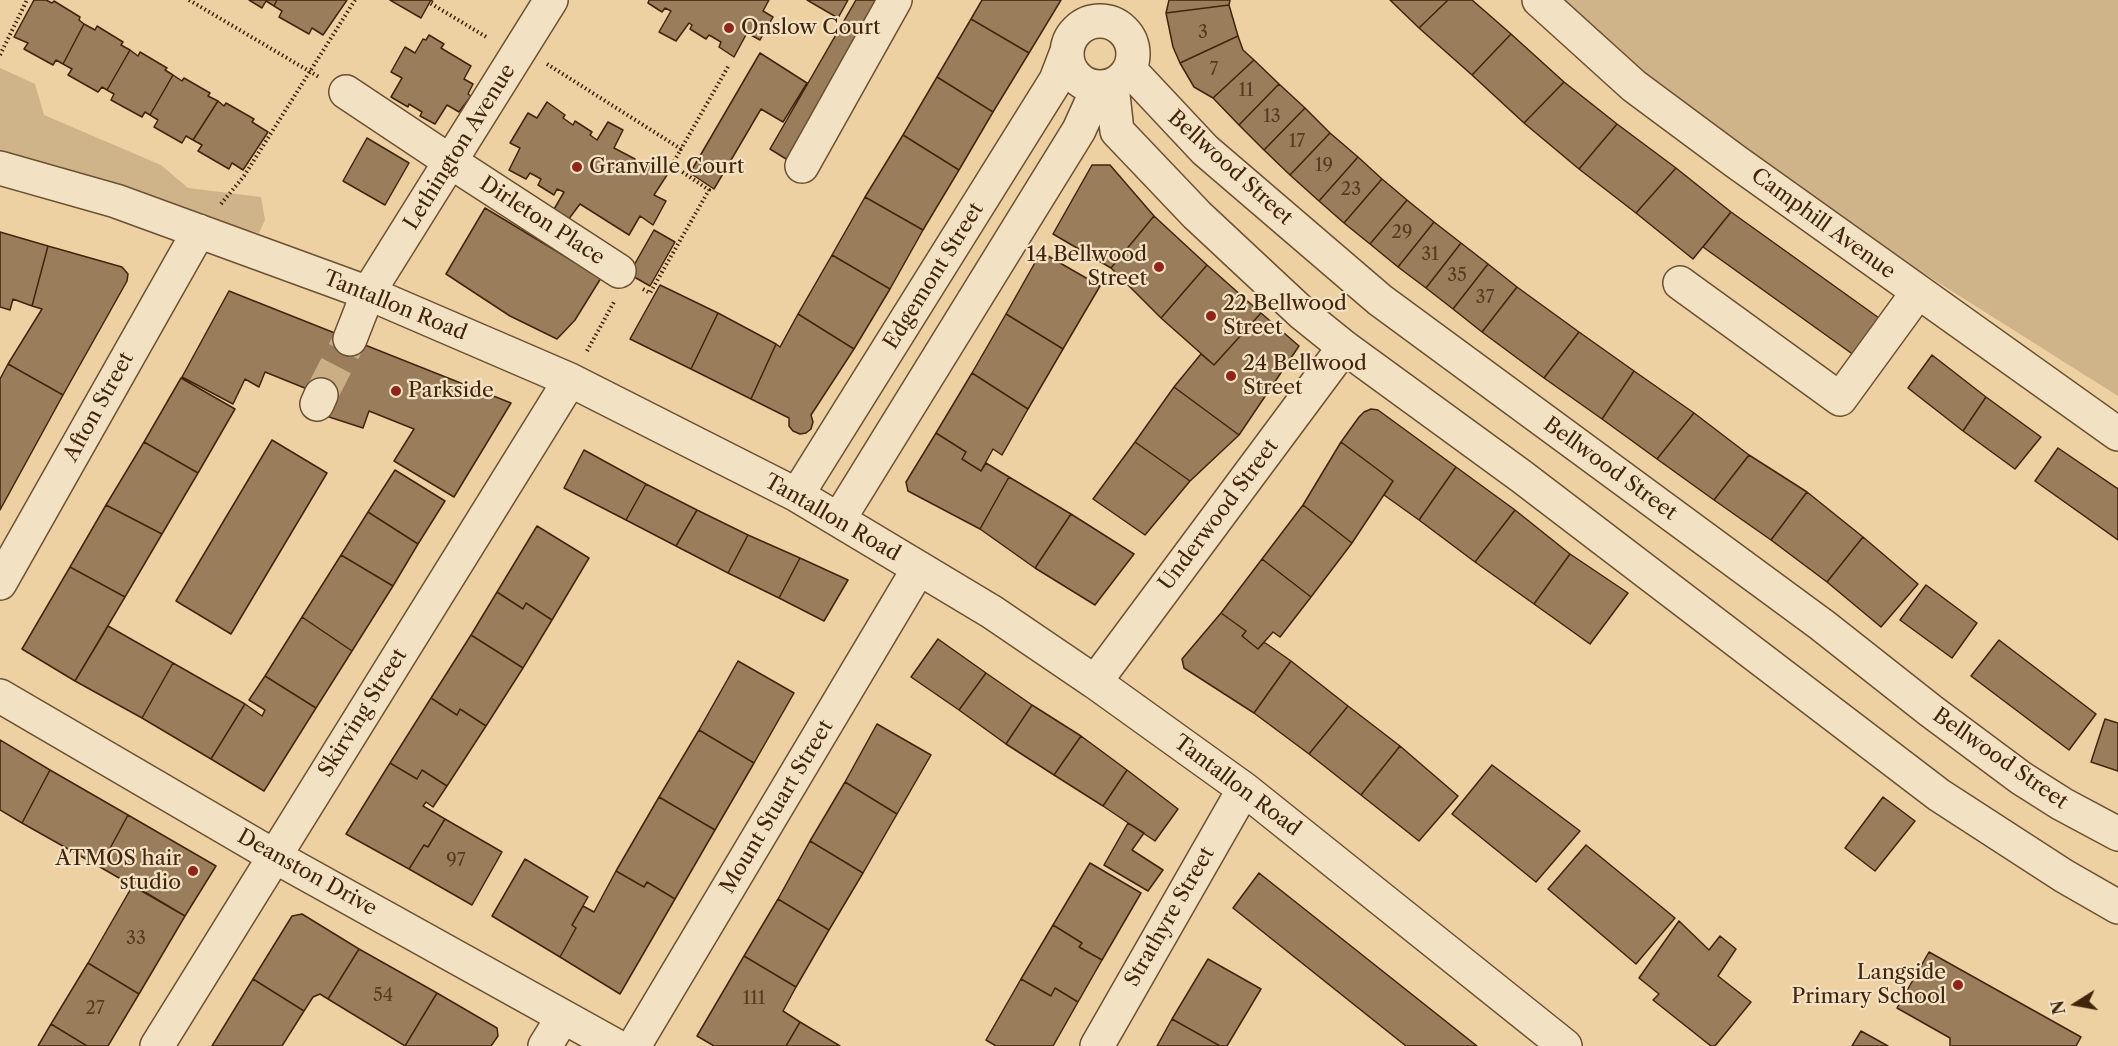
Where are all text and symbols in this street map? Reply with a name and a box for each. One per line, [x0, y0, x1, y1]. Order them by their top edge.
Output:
place label: Onslow Court [741, 15, 881, 41]
marker: Onslow Court [722, 21, 736, 35]
house number: 3 [1198, 22, 1208, 44]
house number: 7 [1210, 59, 1218, 81]
street label: Lethington Avenue [399, 60, 521, 234]
house number: 11 [1238, 80, 1254, 102]
street label: Bellwood Street [1162, 105, 1298, 231]
house number: 13 [1263, 106, 1281, 128]
house number: 17 [1289, 131, 1305, 153]
place label: Granville Court [589, 154, 744, 180]
house number: 19 [1315, 155, 1333, 177]
marker: Granville Court [570, 160, 584, 174]
street label: Camphill Avenue [1746, 163, 1900, 285]
street label: Dirleton Place [475, 171, 609, 271]
house number: 23 [1341, 179, 1361, 201]
street label: Edgemont Street [879, 198, 989, 354]
house number: 29 [1392, 222, 1412, 244]
place label: 14 Bellwood Street [1026, 242, 1147, 292]
house number: 31 [1421, 244, 1439, 266]
marker: 14 Bellwood Street [1152, 260, 1166, 274]
house number: 35 [1447, 265, 1467, 287]
street label: Tantallon Road [320, 266, 470, 346]
house number: 37 [1476, 287, 1494, 309]
place label: 22 Bellwood Street [1223, 291, 1347, 341]
marker: 22 Bellwood Street [1204, 309, 1218, 323]
street label: Afton Street [59, 348, 139, 466]
place label: 24 Bellwood Street [1243, 351, 1367, 401]
marker: 24 Bellwood Street [1224, 369, 1238, 383]
place label: Parkside [408, 378, 494, 404]
marker: Parkside [389, 384, 403, 398]
street label: Bellwood Street [1538, 412, 1682, 526]
street label: Underwood Street [1154, 434, 1284, 596]
street label: Tantallon Road [760, 469, 904, 567]
street label: Skirving Street [313, 644, 413, 782]
street label: Bellwood Street [1928, 703, 2072, 815]
street label: Mount Stuart Street [715, 716, 839, 898]
street label: Tantallon Road [1169, 730, 1305, 842]
street label: Deanston Drive [233, 824, 381, 922]
street label: Strathyre Street [1120, 843, 1220, 991]
place label: ATMOS hair studio [55, 846, 181, 896]
house number: 97 [446, 850, 466, 872]
marker: ATMOS hair studio [186, 864, 200, 878]
house number: 33 [126, 928, 146, 950]
place label: Langside Primary School [1791, 960, 1946, 1010]
north arrow [2046, 974, 2106, 1034]
marker: Langside Primary School [1951, 978, 1965, 992]
house number: 54 [373, 985, 393, 1007]
house number: 111 [743, 988, 765, 1010]
house number: 27 [85, 998, 105, 1020]
text: N [2047, 999, 2069, 1016]

